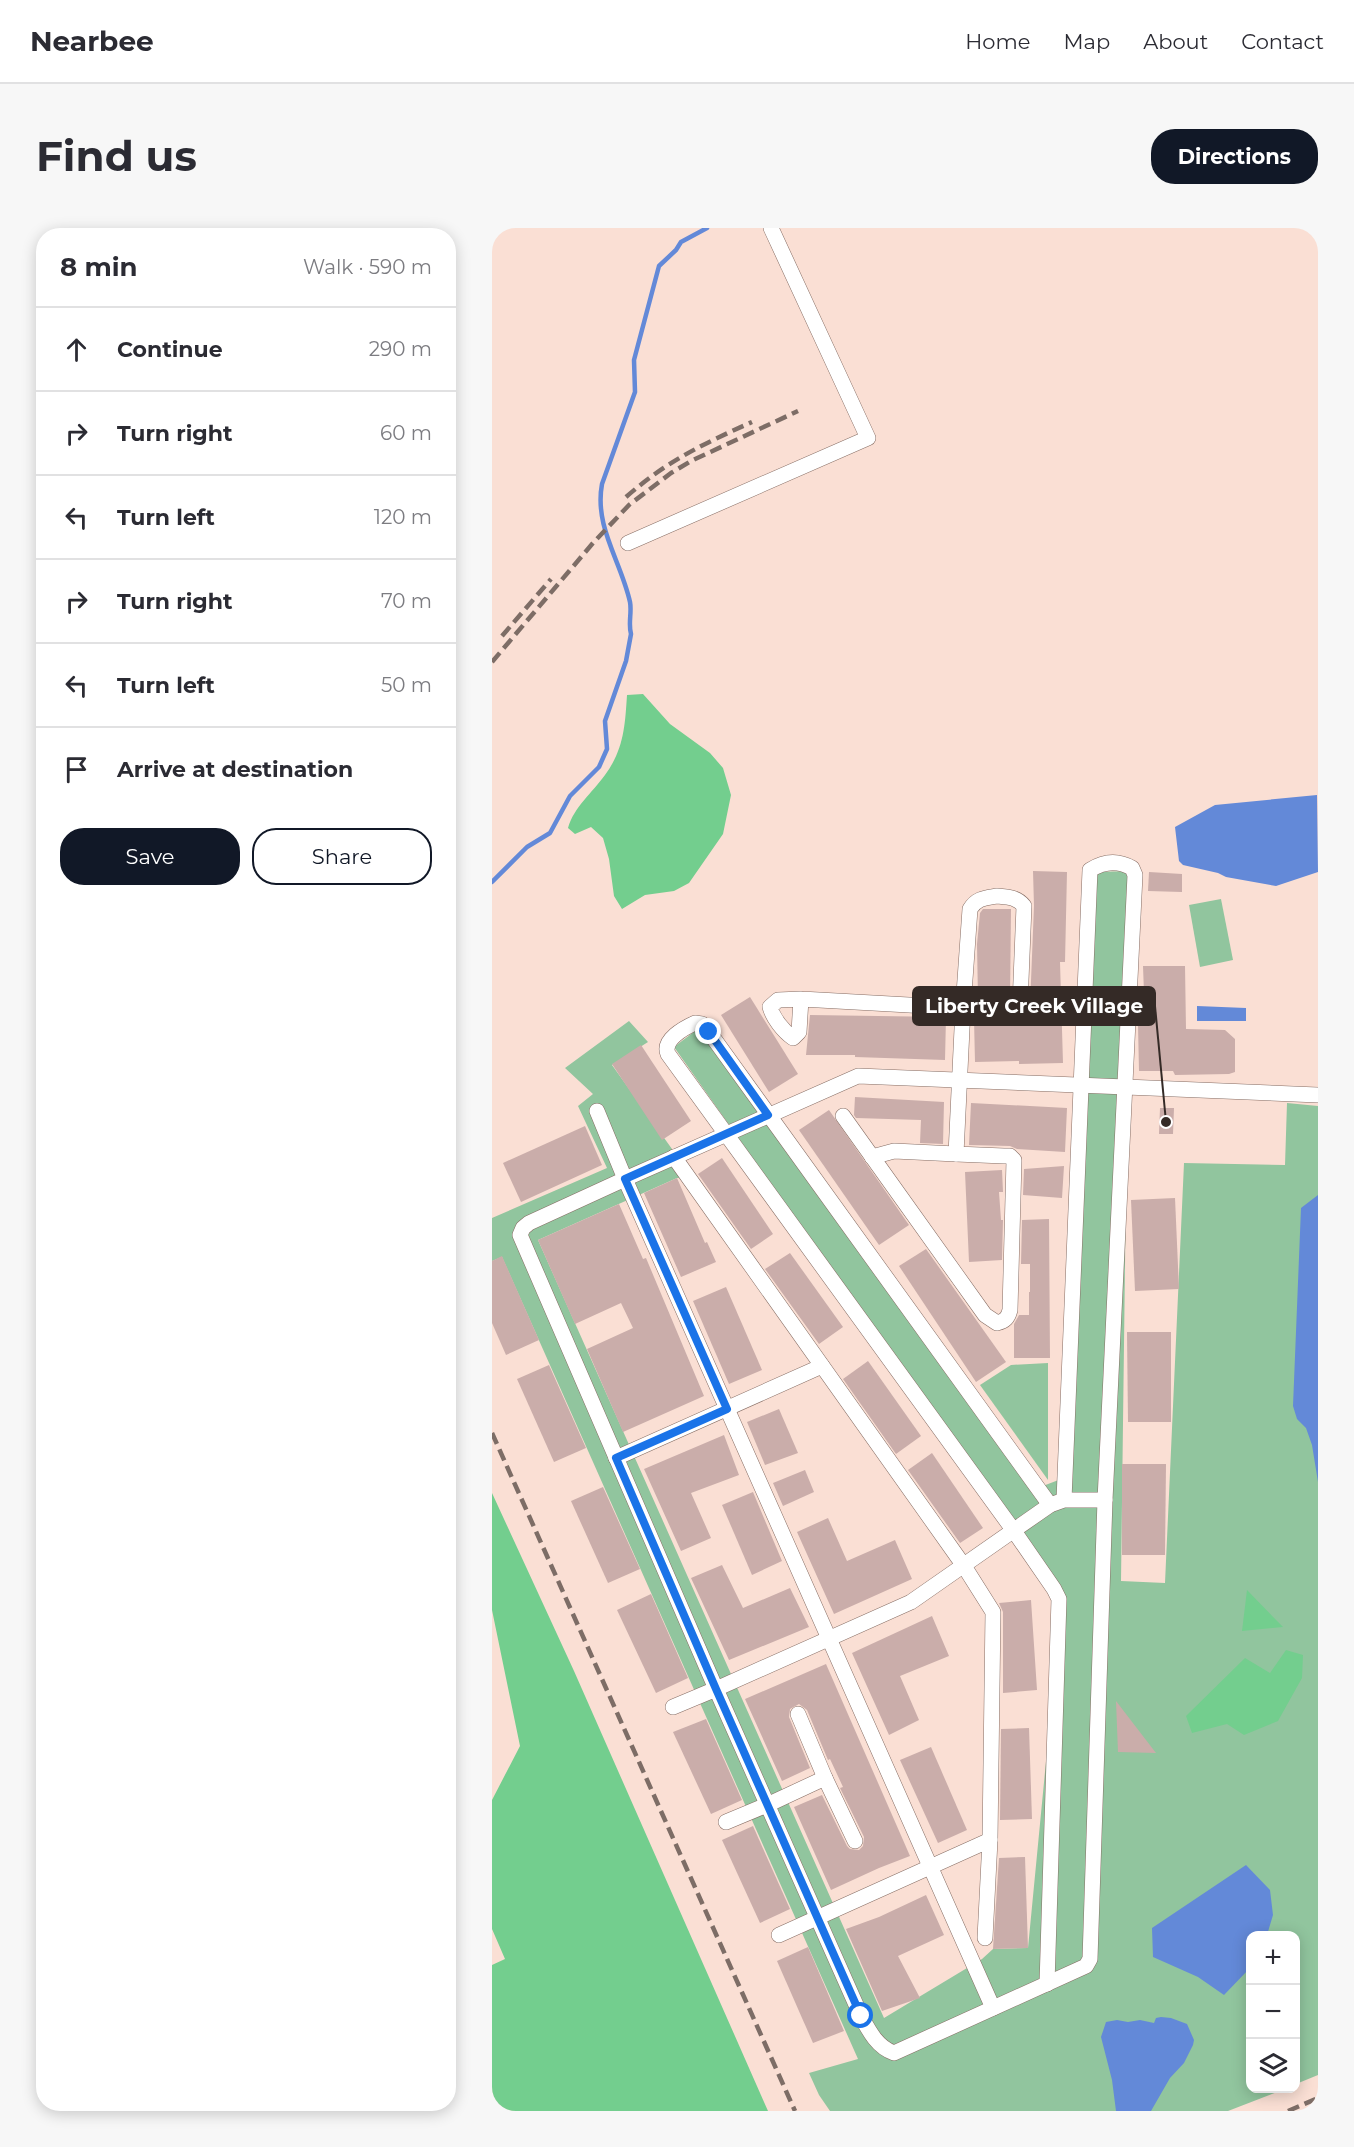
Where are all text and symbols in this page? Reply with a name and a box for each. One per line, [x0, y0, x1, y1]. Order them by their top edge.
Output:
text: Nearbee [30, 24, 154, 58]
text: Home [965, 29, 1030, 54]
text: Map [1063, 29, 1110, 54]
text: About [1143, 29, 1208, 54]
text: Contact [1241, 29, 1324, 54]
button: Directions [1151, 129, 1318, 184]
text: Find us [36, 130, 197, 182]
text: 8 min [60, 251, 138, 283]
text: Walk · 590 m [303, 255, 432, 279]
icon: ahead [60, 333, 93, 366]
text: Continue [117, 336, 223, 363]
text: 290 m [369, 337, 432, 361]
icon: right [60, 417, 93, 450]
text: Turn right [117, 420, 232, 447]
text: 60 m [380, 421, 432, 445]
icon: left [60, 501, 93, 534]
text: Turn left [117, 504, 215, 531]
text: 120 m [374, 505, 432, 529]
icon: right [60, 585, 93, 618]
text: Turn right [117, 588, 232, 615]
text: 70 m [381, 589, 432, 613]
icon: left [60, 669, 93, 702]
text: Turn left [117, 672, 215, 699]
text: 50 m [381, 673, 432, 697]
icon: arrive [60, 753, 93, 786]
text: Arrive at destination [117, 756, 353, 783]
button: Save [60, 828, 240, 885]
button: Share [252, 828, 432, 885]
callout: Liberty Creek Village [913, 987, 1155, 1025]
text: Liberty Creek Village [925, 994, 1143, 1018]
route end [695, 1018, 721, 1044]
map controls [1246, 1931, 1300, 2093]
button: + [1246, 1931, 1300, 1985]
button: − [1246, 1985, 1300, 2039]
route start [847, 2002, 873, 2028]
button: layers [1246, 2039, 1300, 2093]

